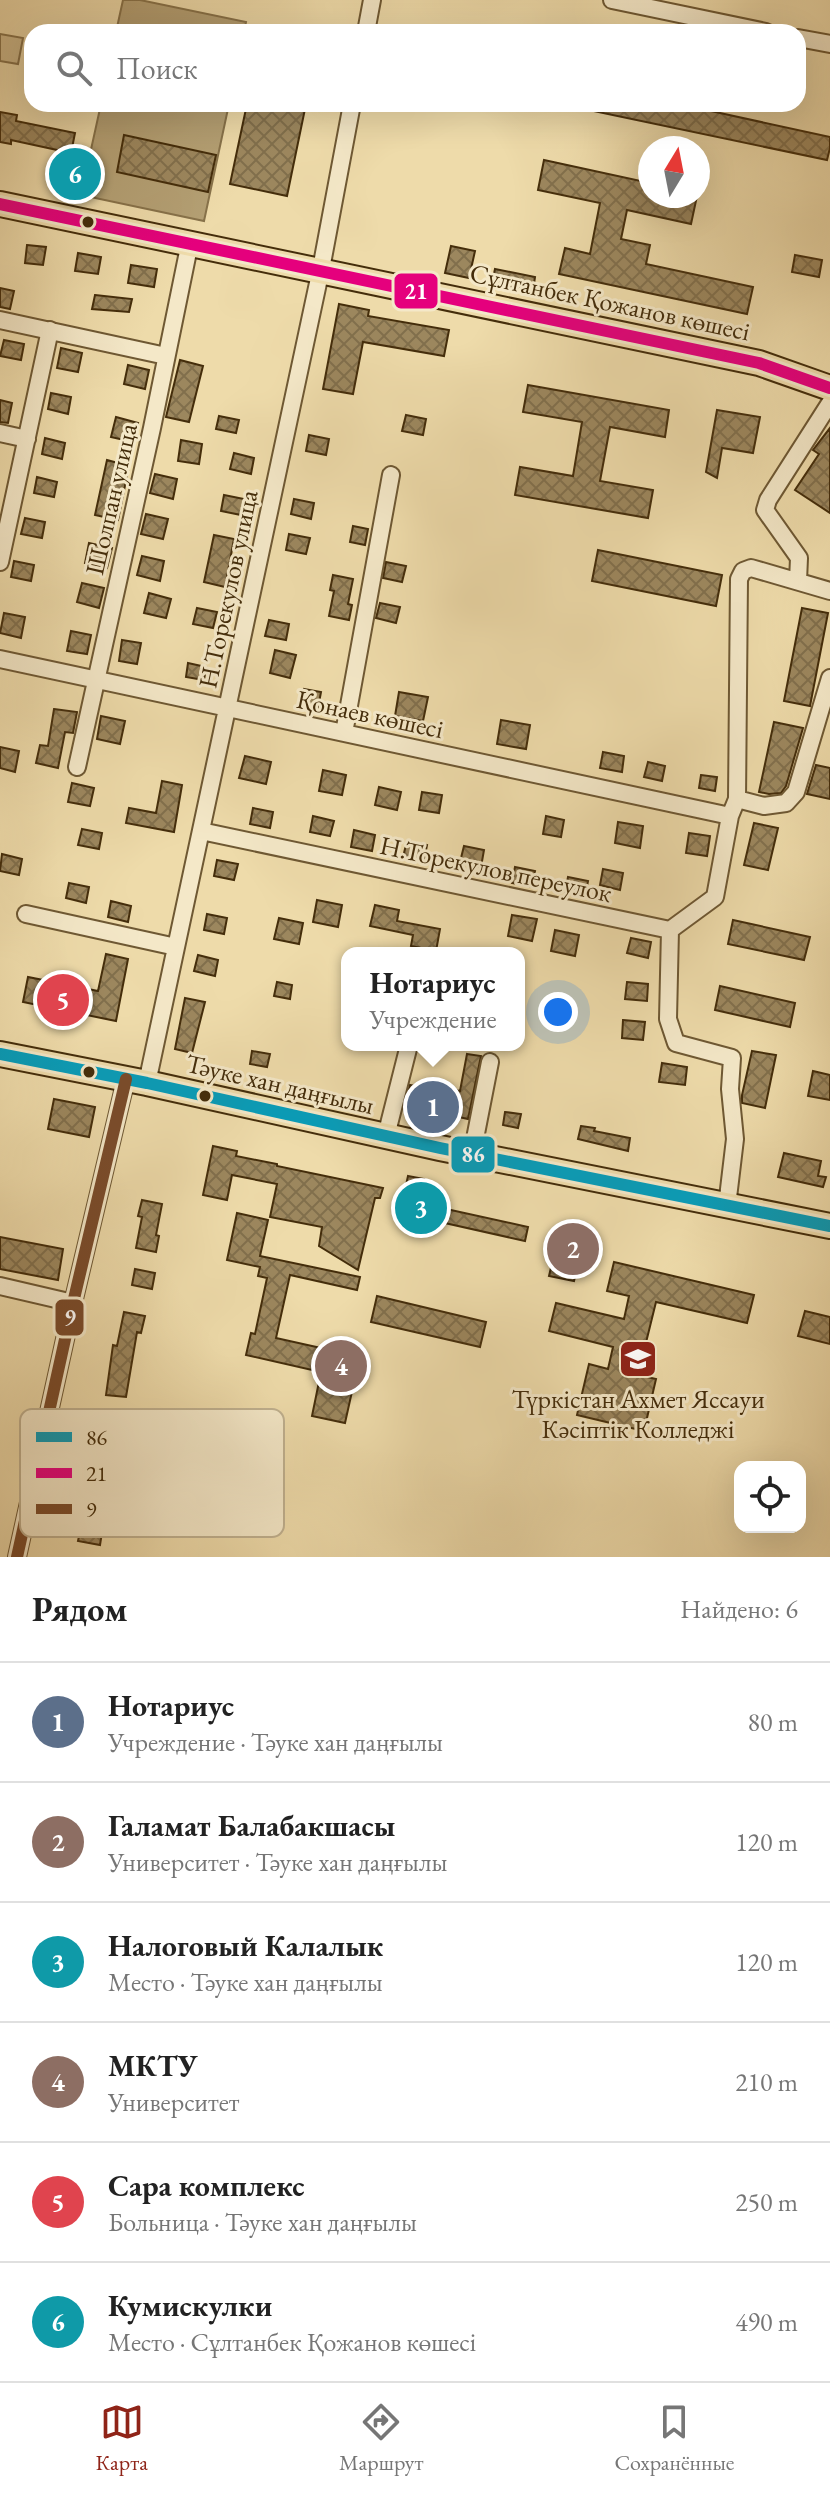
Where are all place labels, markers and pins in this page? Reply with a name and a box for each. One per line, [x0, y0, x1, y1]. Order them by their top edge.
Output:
pin: 6 [49, 144, 101, 204]
unlabelled marker [80, 214, 96, 230]
pin: 5 [37, 970, 89, 1030]
unlabelled marker [81, 1064, 97, 1080]
pin: 1 [407, 1077, 459, 1137]
unlabelled marker [197, 1088, 213, 1104]
pin: 3 [395, 1178, 447, 1238]
pin: 2 [547, 1219, 599, 1279]
pin: 4 [315, 1336, 367, 1396]
school or university icon: Түркістан Ахмет Яссауи Кәсіптік Колледжі [617, 1338, 659, 1380]
place label: Түркістан Ахмет Яссауи Кәсіптік Колледжі [511, 1382, 765, 1446]

